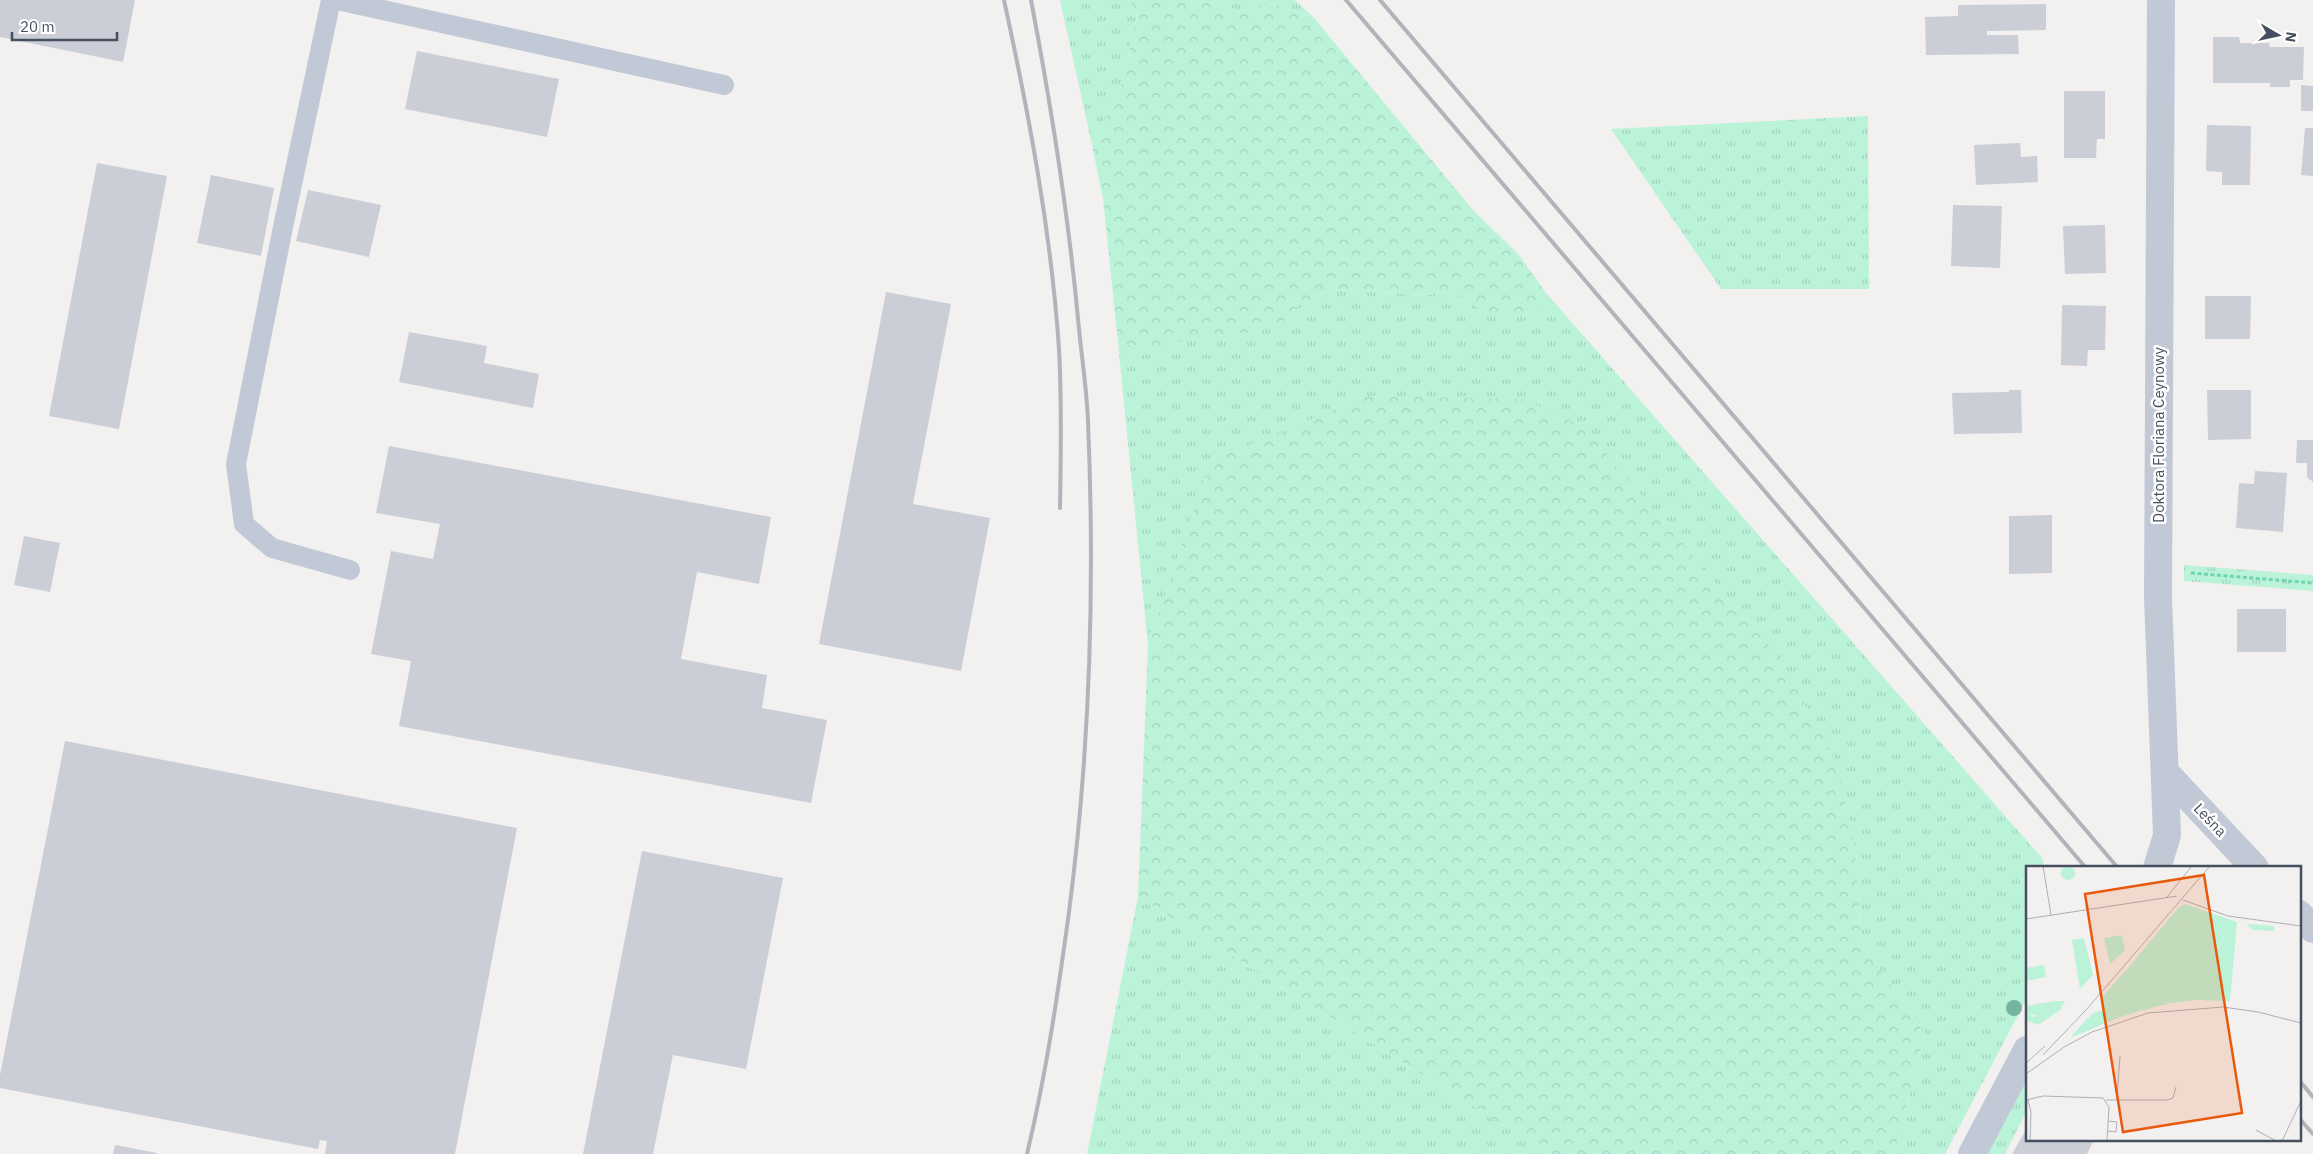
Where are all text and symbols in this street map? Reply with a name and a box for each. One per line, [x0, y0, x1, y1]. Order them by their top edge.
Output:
scale bar [12, 10, 118, 42]
north arrow [2253, 10, 2303, 60]
text: 20 m [20, 17, 55, 36]
text: N [2281, 31, 2301, 43]
street label: Doktora Floriana Ceynowy [2149, 347, 2168, 523]
street label: Leśna [2190, 799, 2231, 840]
inset map [2026, 866, 2300, 1142]

